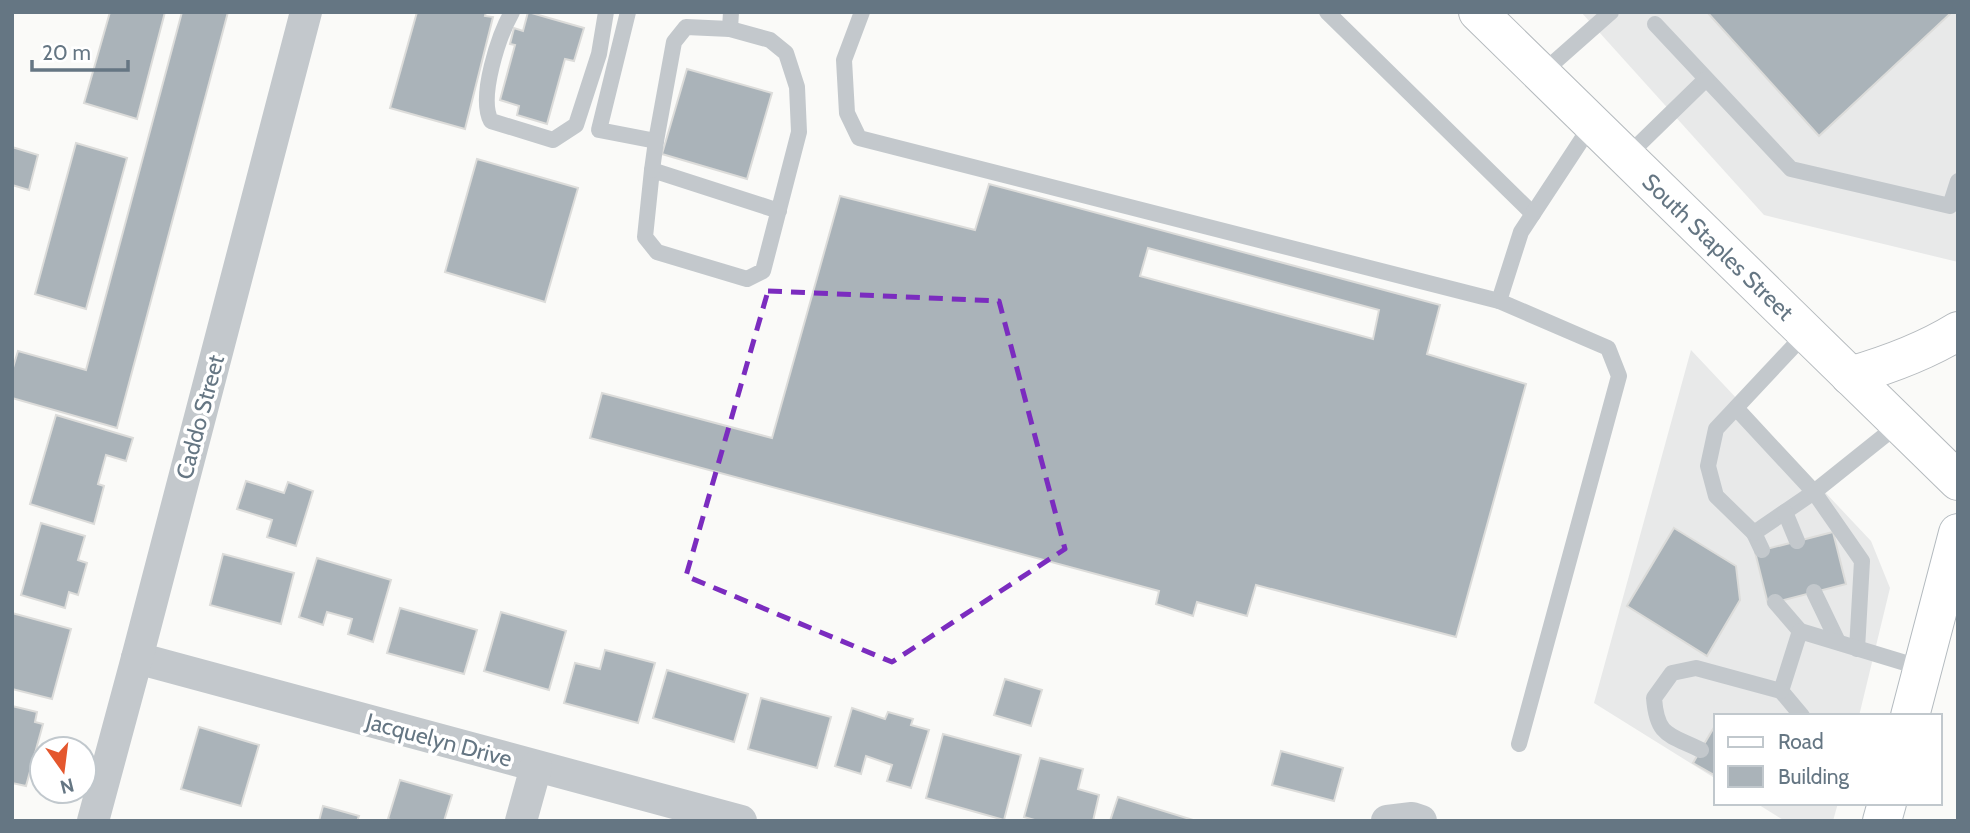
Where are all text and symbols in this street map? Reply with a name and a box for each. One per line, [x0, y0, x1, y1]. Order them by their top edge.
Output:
scale bar [32, 28, 128, 72]
text: 20 m [42, 40, 91, 65]
street label: South Staples Street [1637, 168, 1800, 326]
street label: Caddo Street [170, 351, 230, 482]
street label: Jacquelyn Drive [362, 707, 515, 773]
legend [1714, 714, 1942, 805]
text: Road [1778, 729, 1824, 754]
north arrow [28, 735, 98, 805]
text: Building [1778, 764, 1850, 789]
text: N [58, 773, 76, 799]

